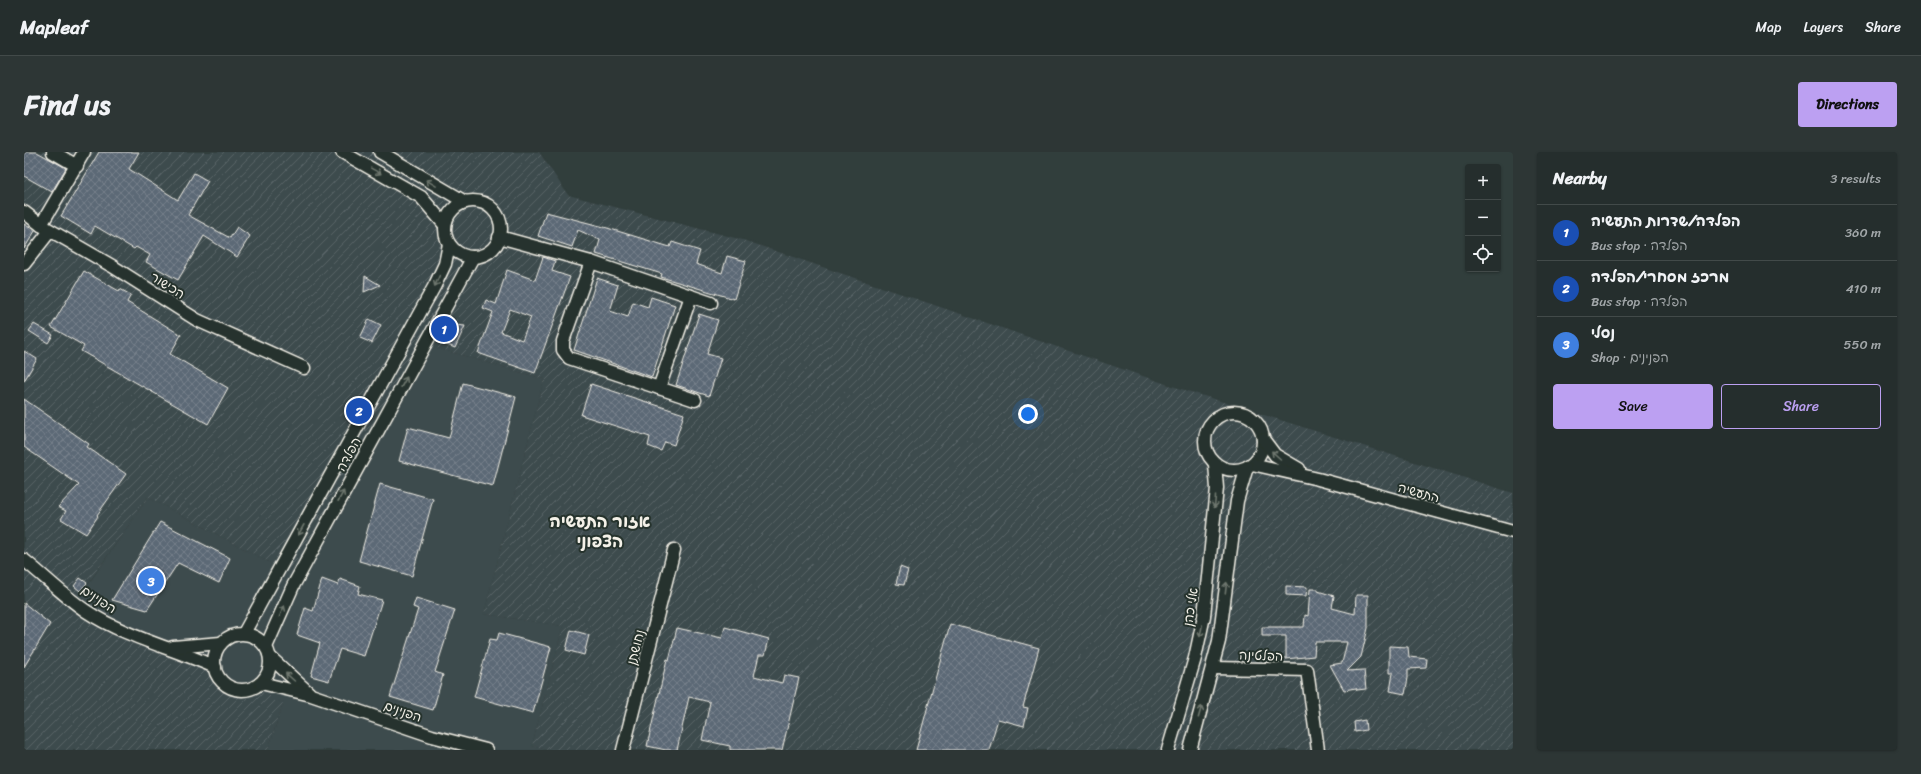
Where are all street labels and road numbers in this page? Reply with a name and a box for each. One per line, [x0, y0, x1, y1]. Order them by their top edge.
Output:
street label: הכישור [146, 266, 190, 305]
street label: הפלדה [329, 433, 367, 476]
street label: התעשיה [1395, 476, 1442, 509]
street label: הפנינים [76, 579, 121, 620]
street label: אלי כהן [1176, 586, 1205, 628]
street label: נחושתן [620, 627, 651, 668]
street label: הפלטינה [1238, 643, 1284, 668]
street label: הפנינים [381, 694, 425, 729]

